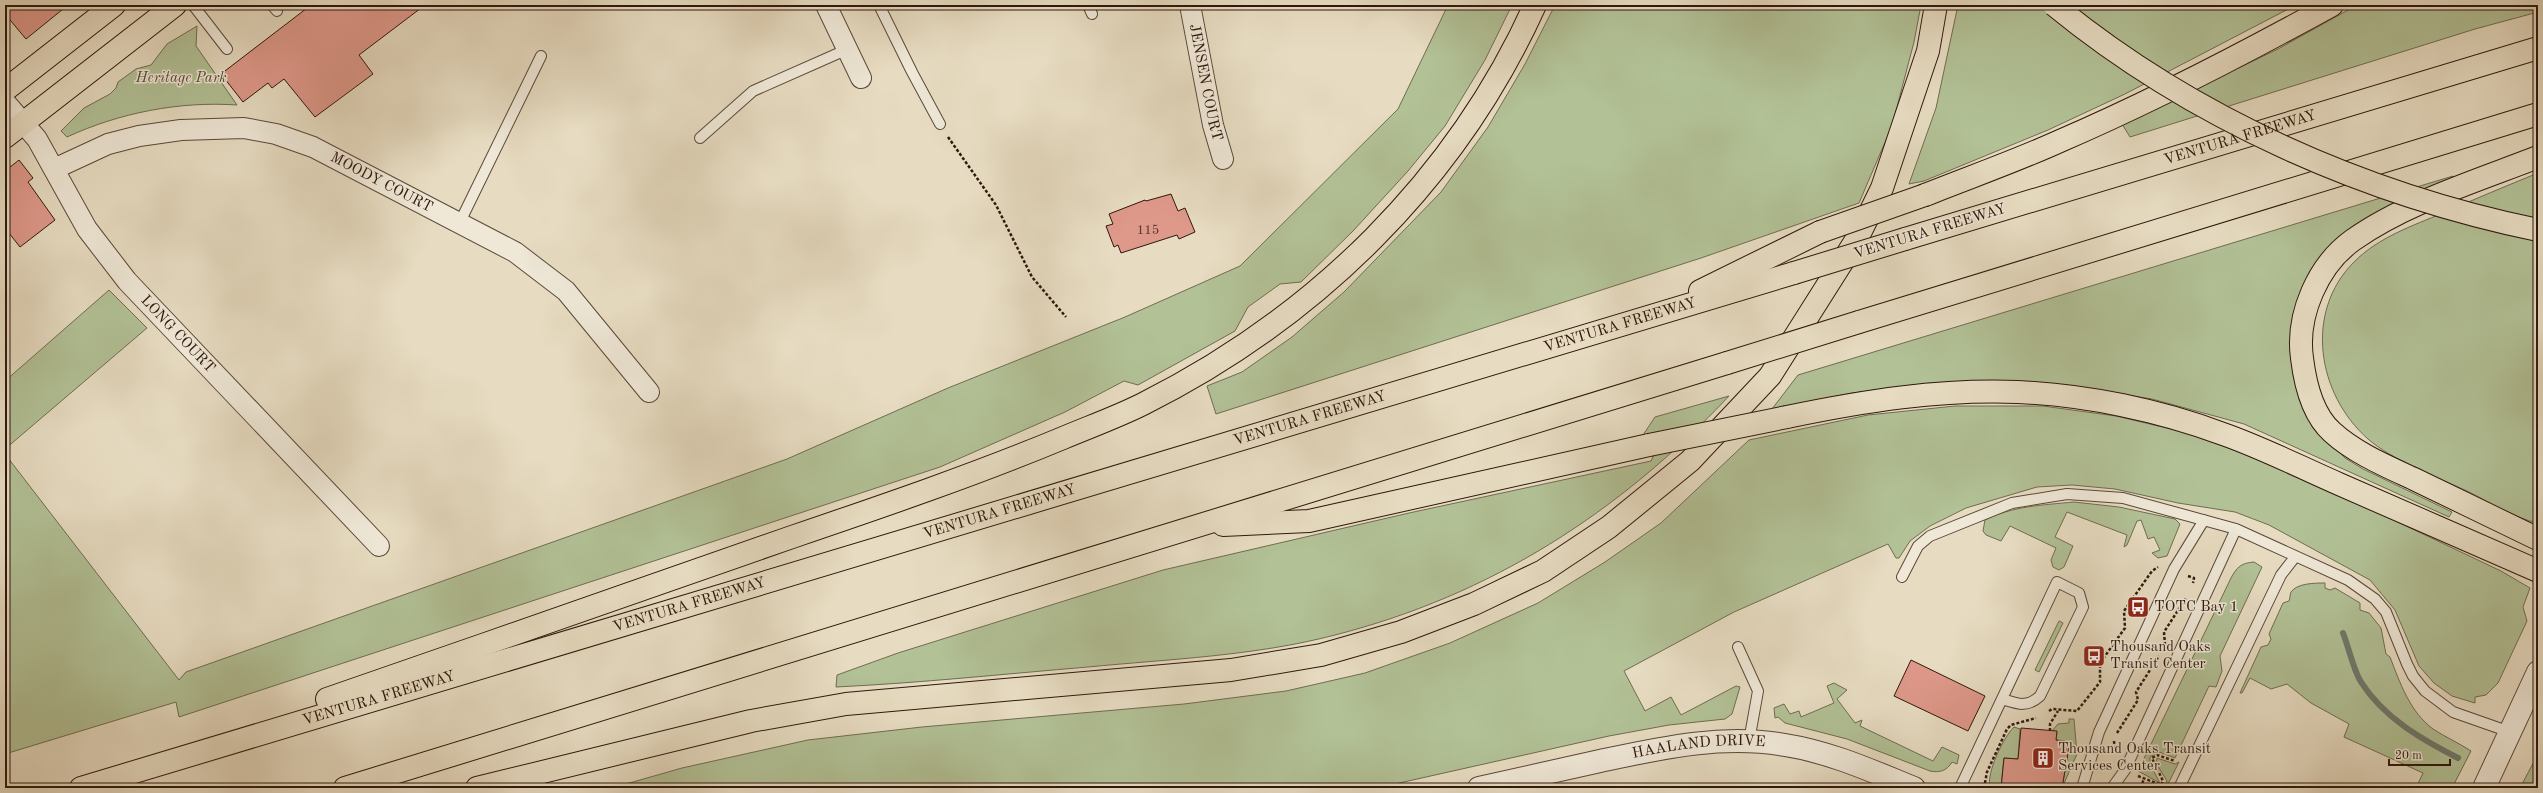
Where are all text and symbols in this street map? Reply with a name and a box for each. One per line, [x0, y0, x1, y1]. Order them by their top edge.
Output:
street label: JENSEN COURT [1186, 23, 1225, 143]
park label: Heritage Park [135, 71, 227, 86]
street label: VENTURA FREEWAY [2162, 108, 2318, 168]
street label: MOODY COURT [328, 150, 435, 215]
street label: VENTURA FREEWAY [1852, 202, 2008, 262]
house number: 115 [1137, 224, 1159, 237]
street label: LONG COURT [138, 293, 218, 376]
street label: VENTURA FREEWAY [1542, 295, 1698, 355]
street label: VENTURA FREEWAY [1232, 389, 1388, 449]
street label: VENTURA FREEWAY [921, 482, 1077, 542]
street label: VENTURA FREEWAY [611, 575, 767, 635]
bus stop icon: TOTC Bay 1 [2125, 594, 2151, 620]
place label: TOTC Bay 1 [2154, 600, 2239, 615]
place label: Thousand Oaks Transit Center [2110, 640, 2211, 672]
bus stop icon: Thousand Oaks Transit Center [2081, 643, 2107, 669]
street label: VENTURA FREEWAY [301, 668, 457, 728]
street label: HAALAND DRIVE [1631, 733, 1766, 762]
scale bar [2389, 741, 2450, 767]
place label: Thousand Oaks Transit Services Center [2058, 742, 2211, 774]
building icon: Thousand Oaks Transit Services Center [2030, 745, 2056, 771]
text: 20 m [2395, 750, 2422, 762]

